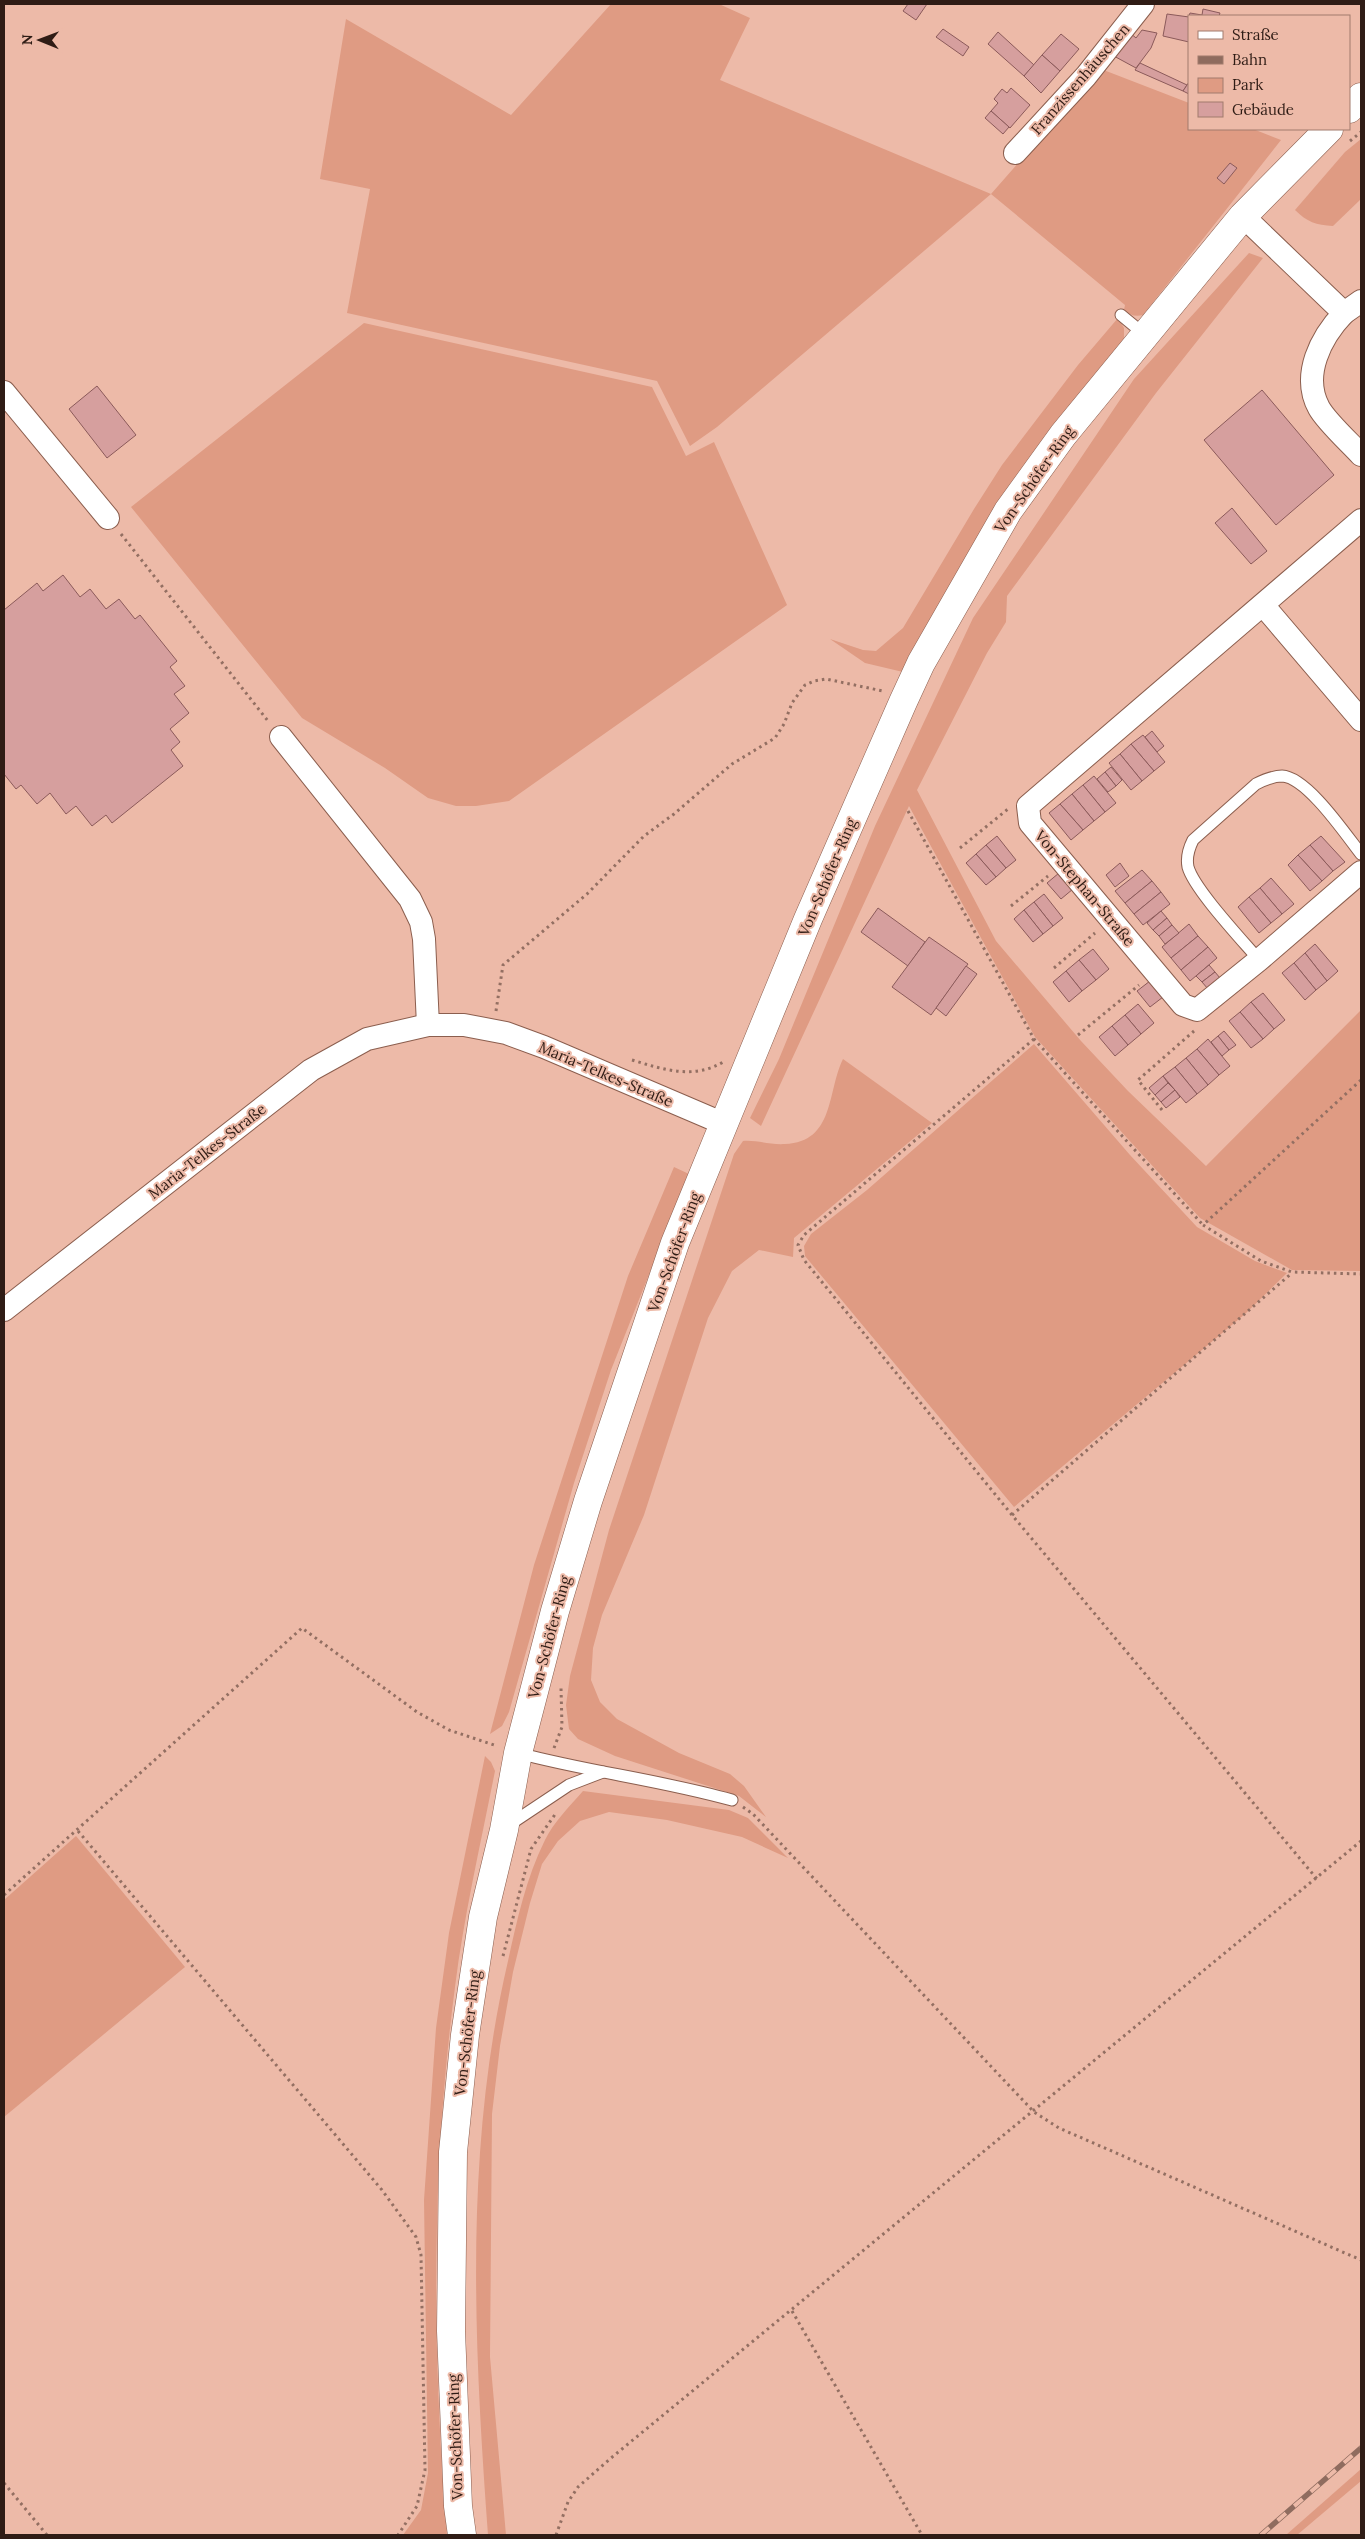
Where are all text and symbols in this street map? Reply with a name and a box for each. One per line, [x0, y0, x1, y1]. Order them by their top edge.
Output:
north arrow [15, 15, 65, 65]
legend [1188, 15, 1350, 130]
street label: Franzissenhäuschen [1027, 20, 1133, 138]
text: Straße [1232, 25, 1279, 44]
text: N [18, 34, 36, 45]
text: Bahn [1232, 50, 1267, 69]
text: Park [1232, 75, 1263, 94]
text: Gebäude [1232, 100, 1294, 119]
street label: Von-Schöfer-Ring [990, 421, 1078, 537]
street label: Von-Schöfer-Ring [793, 815, 861, 940]
street label: Von-Stephan-Straße [1030, 825, 1139, 950]
street label: Maria-Telkes-Straße [536, 1037, 676, 1111]
street label: Maria-Telkes-Straße [144, 1099, 270, 1203]
street label: Von-Schöfer-Ring [643, 1189, 705, 1315]
street label: Von-Schöfer-Ring [523, 1573, 575, 1701]
street label: Von-Schöfer-Ring [450, 1969, 484, 2098]
street label: Von-Schöfer-Ring [443, 2373, 467, 2501]

